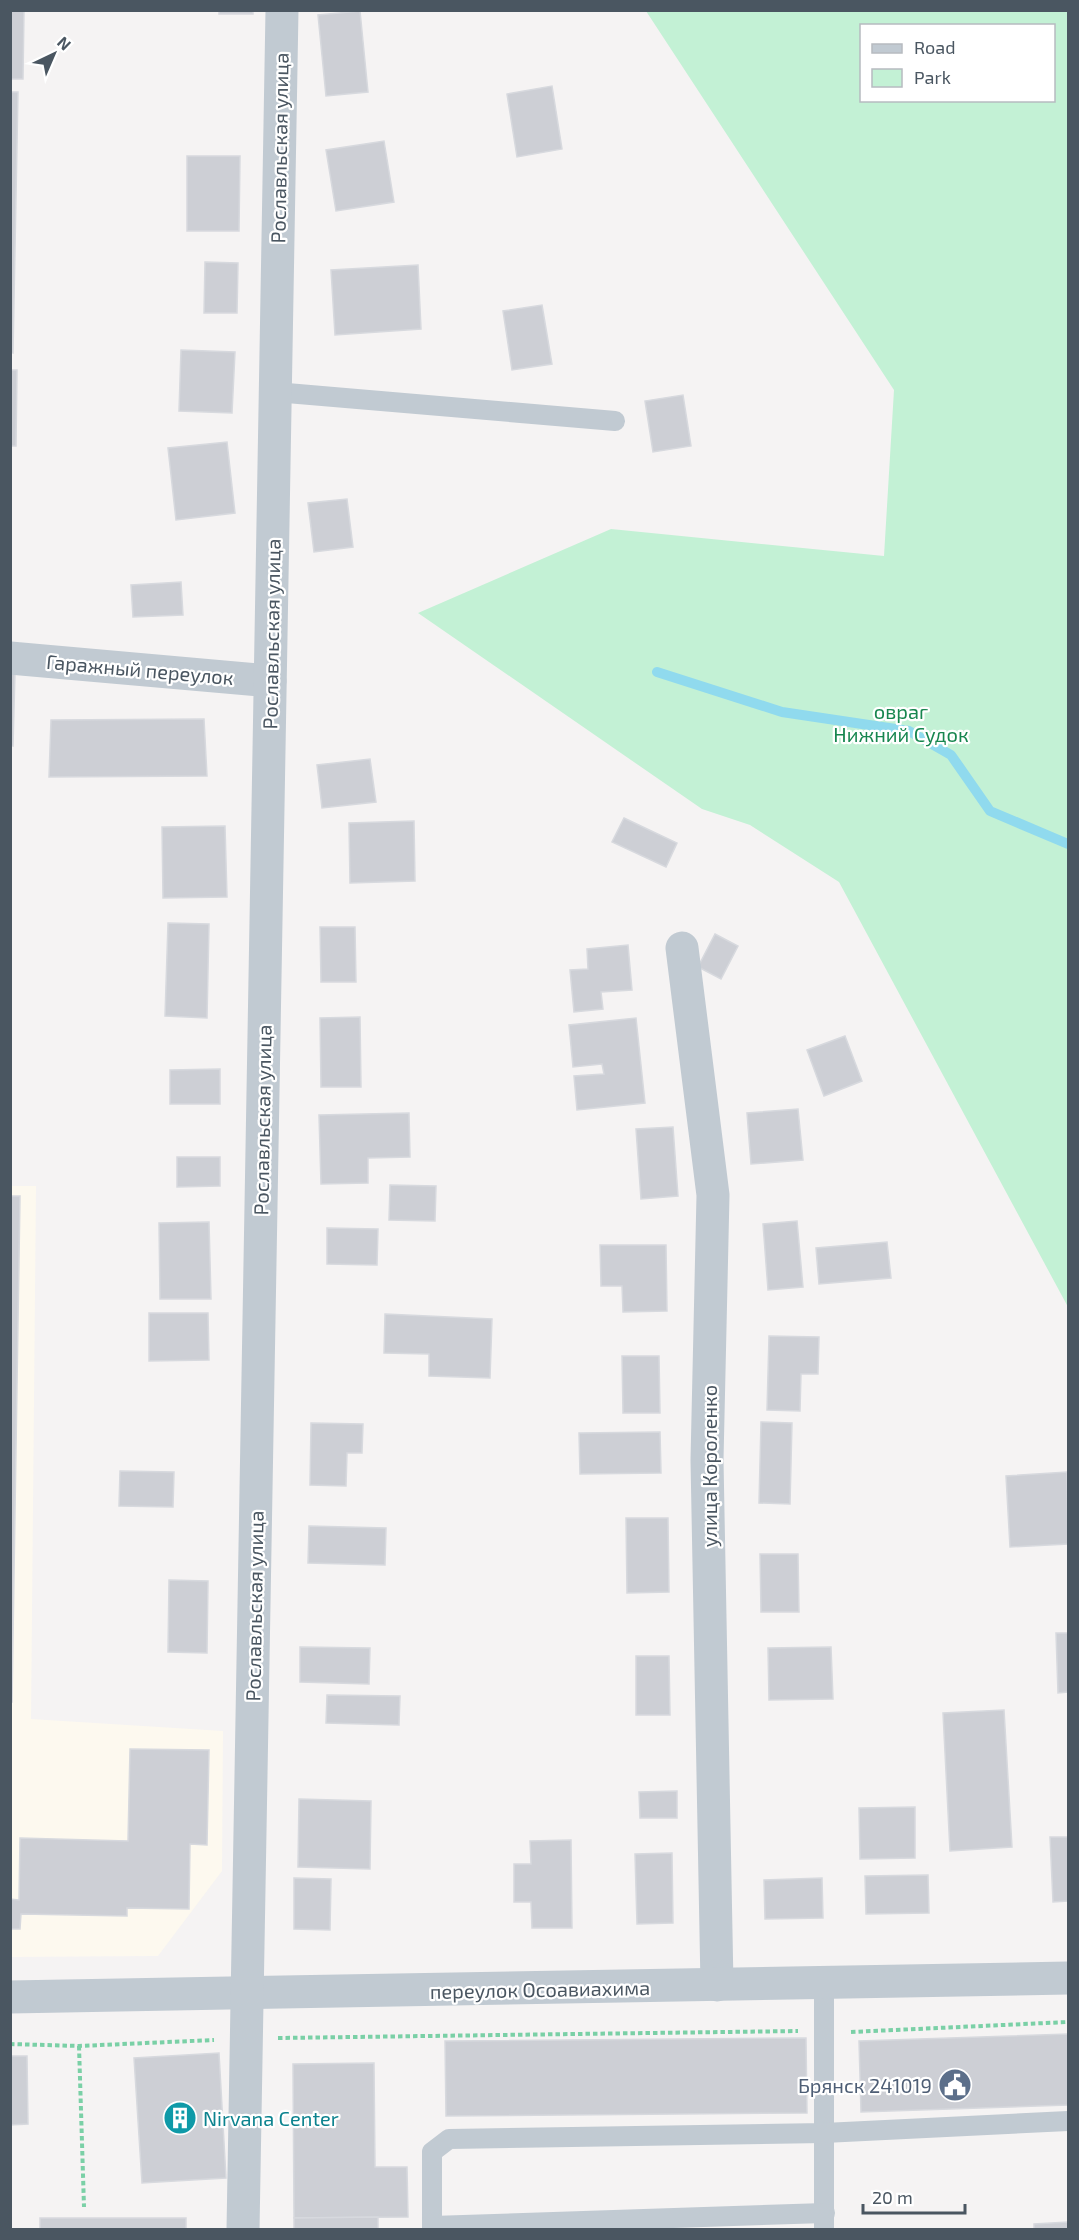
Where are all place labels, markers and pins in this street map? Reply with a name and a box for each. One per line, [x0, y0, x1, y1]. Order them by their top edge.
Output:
public building icon: Брянск 241019 [937, 2067, 973, 2103]
place label: Брянск 241019 [798, 2073, 932, 2097]
building icon: Nirvana Center [162, 2100, 198, 2136]
place label: Nirvana Center [203, 2106, 339, 2130]

